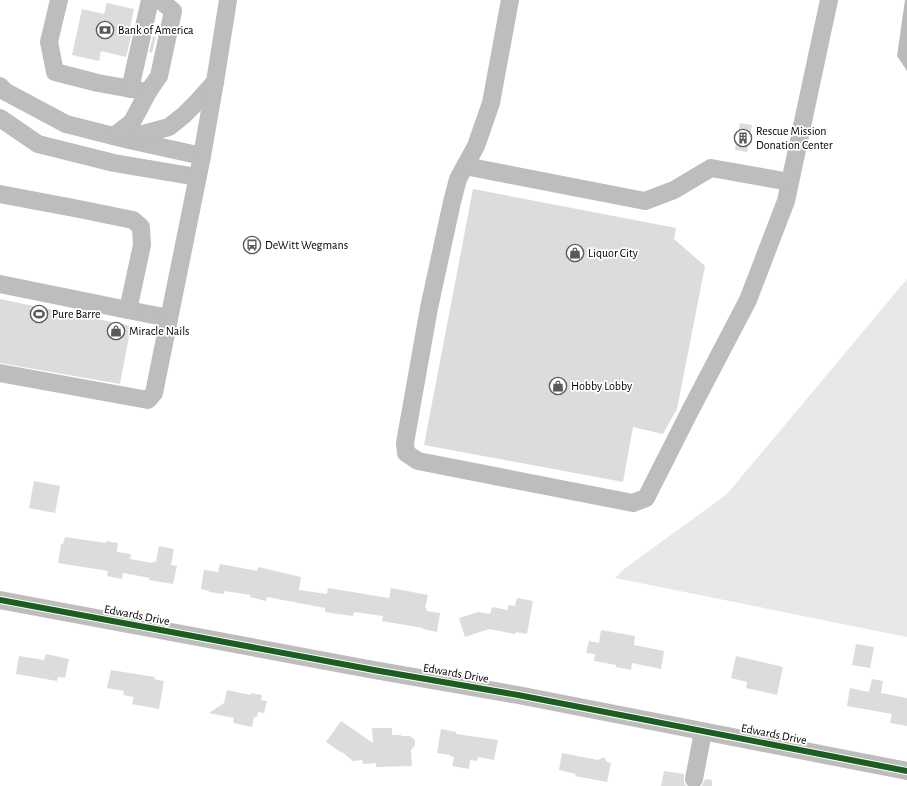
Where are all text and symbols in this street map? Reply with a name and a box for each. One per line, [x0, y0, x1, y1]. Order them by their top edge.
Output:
bank icon: Bank of America [95, 20, 115, 40]
place label: Bank of America [118, 24, 194, 36]
place label: Rescue Mission Donation Center [756, 125, 833, 151]
building icon: Rescue Mission Donation Center [733, 128, 753, 148]
bus stop icon: DeWitt Wegmans [242, 235, 262, 255]
place label: DeWitt Wegmans [265, 239, 348, 251]
shop icon: Liquor City [565, 243, 585, 263]
place label: Liquor City [588, 247, 638, 260]
sports icon: Pure Barre [29, 304, 49, 324]
place label: Pure Barre [52, 308, 101, 320]
shop icon: Miracle Nails [106, 321, 126, 341]
place label: Miracle Nails [129, 325, 190, 337]
shop icon: Hobby Lobby [548, 376, 568, 396]
place label: Hobby Lobby [571, 380, 632, 393]
street label: Edwards Drive [103, 603, 171, 627]
street label: Edwards Drive [422, 661, 490, 685]
street label: Edwards Drive [740, 722, 808, 746]

